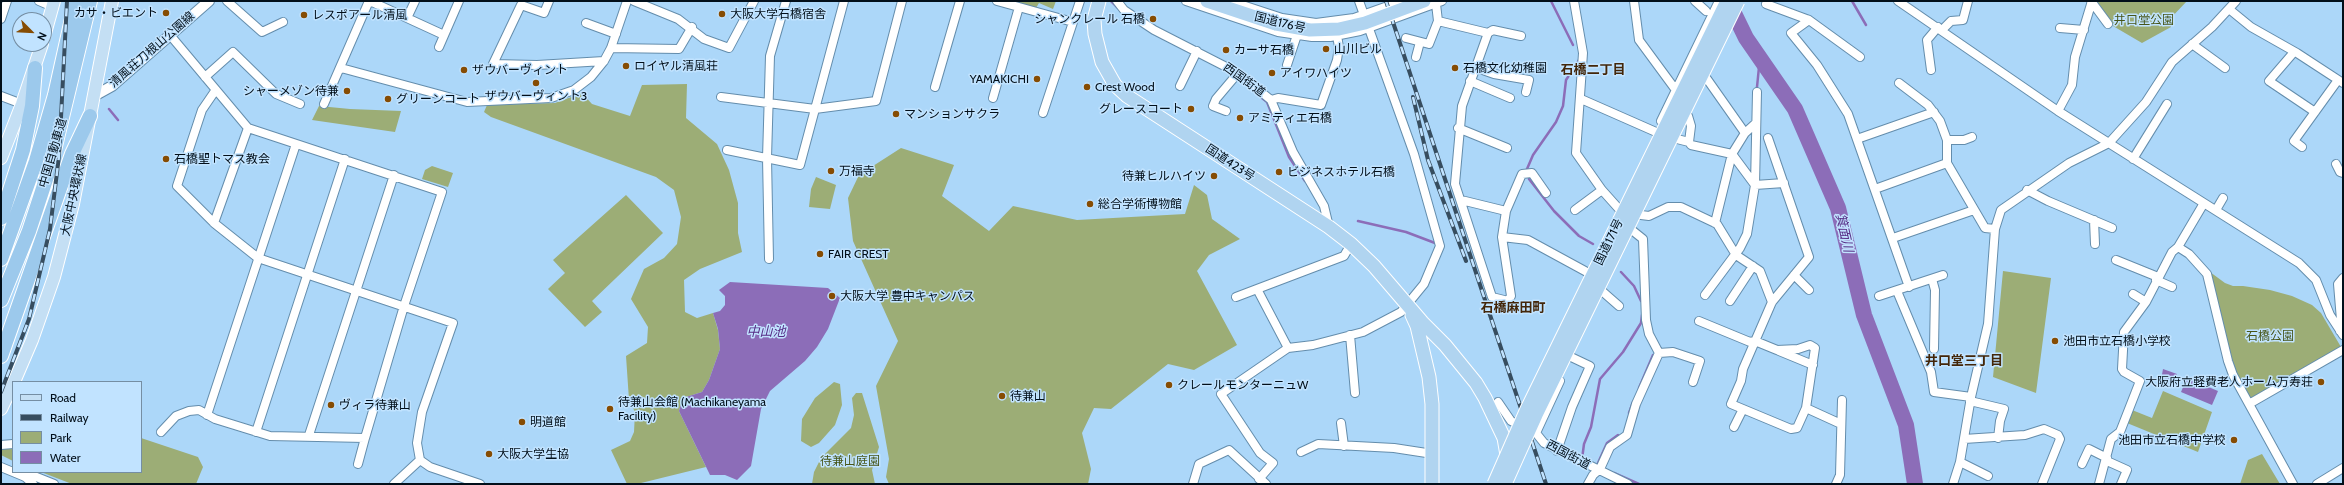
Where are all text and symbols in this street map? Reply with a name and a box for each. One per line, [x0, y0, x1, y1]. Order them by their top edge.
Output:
place label: カサ・ビエント [74, 6, 158, 20]
place label: 大阪大学石橋宿舎 [730, 7, 826, 21]
marker: カサ・ビエント [161, 8, 171, 18]
place label: レスポアール清風 [312, 8, 407, 22]
street label: 清風荘刀根山公園線 [107, 9, 197, 91]
marker: 大阪大学石橋宿舎 [717, 9, 727, 19]
marker: レスポアール清風 [299, 10, 309, 20]
street label: 国道176号 [1253, 10, 1307, 36]
north arrow [12, 12, 52, 52]
place label: シャンクレール 石橋 [1034, 12, 1145, 26]
park label: 井口堂公園 [2114, 13, 2174, 27]
marker: シャンクレール 石橋 [1148, 14, 1158, 24]
text: N [34, 30, 50, 43]
place label: 山川ビル [1334, 42, 1382, 56]
place label: カーサ石橋 [1234, 43, 1294, 57]
marker: 山川ビル [1321, 44, 1331, 54]
marker: カーサ石橋 [1221, 45, 1231, 55]
place label: ロイヤル清風荘 [634, 59, 718, 73]
street label: 西国街道 [1220, 60, 1268, 100]
marker: ロイヤル清風荘 [621, 61, 631, 71]
place label: 石橋文化幼稚園 [1463, 61, 1547, 75]
district label: 石橋二丁目 [1561, 62, 1625, 78]
place label: ザウバーヴィント [472, 63, 568, 77]
marker: 石橋文化幼稚園 [1450, 63, 1460, 73]
marker: ザウバーヴィント [459, 65, 469, 75]
place label: アイワハイツ [1280, 66, 1352, 80]
marker: アイワハイツ [1267, 68, 1277, 78]
place label: YAMAKICHI [970, 72, 1029, 86]
marker: YAMAKICHI [1032, 74, 1042, 84]
marker: ザウバーヴィント3 [531, 78, 541, 88]
place label: Crest Wood [1095, 80, 1155, 94]
marker: Crest Wood [1082, 82, 1092, 92]
place label: シャーメゾン待兼 [243, 84, 339, 98]
marker: シャーメゾン待兼 [342, 86, 352, 96]
place label: ザウバーヴィント3 [485, 89, 587, 103]
place label: グリーンコート [396, 92, 480, 106]
marker: グリーンコート [383, 94, 393, 104]
place label: グレースコート [1099, 102, 1183, 116]
marker: グレースコート [1186, 104, 1196, 114]
place label: マンションサクラ [904, 107, 1000, 121]
marker: マンションサクラ [891, 109, 901, 119]
place label: アミティエ石橋 [1248, 111, 1332, 125]
marker: アミティエ石橋 [1235, 113, 1245, 123]
street label: 中国自動車道 [36, 116, 70, 190]
street label: 国道423号 [1203, 142, 1257, 184]
street label: 大阪中央環状線 [58, 152, 90, 238]
place label: 石橋聖トマス教会 [174, 152, 270, 166]
marker: 石橋聖トマス教会 [161, 154, 171, 164]
place label: 万福寺 [839, 164, 875, 178]
place label: ビジネスホテル石橋 [1287, 165, 1395, 179]
marker: 万福寺 [826, 166, 836, 176]
marker: ビジネスホテル石橋 [1274, 167, 1284, 177]
place label: 待兼ヒルハイツ [1122, 169, 1206, 183]
marker: 待兼ヒルハイツ [1209, 171, 1219, 181]
place label: 総合学術博物館 [1098, 197, 1182, 211]
marker: 総合学術博物館 [1085, 199, 1095, 209]
water label: 箕面川 [1832, 212, 1856, 254]
street label: 国道171号 [1592, 216, 1626, 268]
place label: FAIR CREST [828, 247, 889, 261]
marker: FAIR CREST [815, 249, 825, 259]
place label: 大阪大学 豊中キャンパス [840, 289, 975, 303]
marker: 大阪大学 豊中キャンパス [827, 291, 837, 301]
district label: 石橋麻田町 [1481, 300, 1545, 316]
water label: 中山池 [747, 324, 785, 340]
park label: 石橋公園 [2246, 329, 2294, 343]
place label: 池田市立石橋小学校 [2063, 334, 2171, 348]
marker: 池田市立石橋小学校 [2050, 336, 2060, 346]
district label: 井口堂三丁目 [1925, 353, 2003, 369]
place label: 大阪府立軽費老人ホーム万寿荘 [2145, 375, 2313, 389]
marker: 大阪府立軽費老人ホーム万寿荘 [2316, 377, 2326, 387]
place label: クレールモンターニュW [1177, 378, 1308, 392]
marker: クレールモンターニュW [1164, 380, 1174, 390]
legend [12, 381, 142, 473]
place label: 待兼山 [1010, 389, 1046, 403]
text: Road [50, 390, 76, 405]
marker: 待兼山 [997, 391, 1007, 401]
place label: 待兼山会館 (Machikaneyama Facility) [618, 395, 766, 423]
place label: ヴィラ待兼山 [339, 398, 411, 412]
marker: ヴィラ待兼山 [326, 400, 336, 410]
marker: 待兼山会館 (Machikaneyama Facility) [605, 404, 615, 414]
text: Railway [50, 410, 88, 425]
place label: 明道館 [530, 415, 566, 429]
marker: 明道館 [517, 417, 527, 427]
text: Park [50, 430, 72, 445]
place label: 池田市立石橋中学校 [2118, 433, 2226, 447]
marker: 池田市立石橋中学校 [2229, 435, 2239, 445]
street label: 西国街道 [1543, 437, 1593, 473]
place label: 大阪大学生協 [497, 447, 569, 461]
marker: 大阪大学生協 [484, 449, 494, 459]
text: Water [50, 450, 80, 465]
park label: 待兼山庭園 [820, 454, 880, 468]

